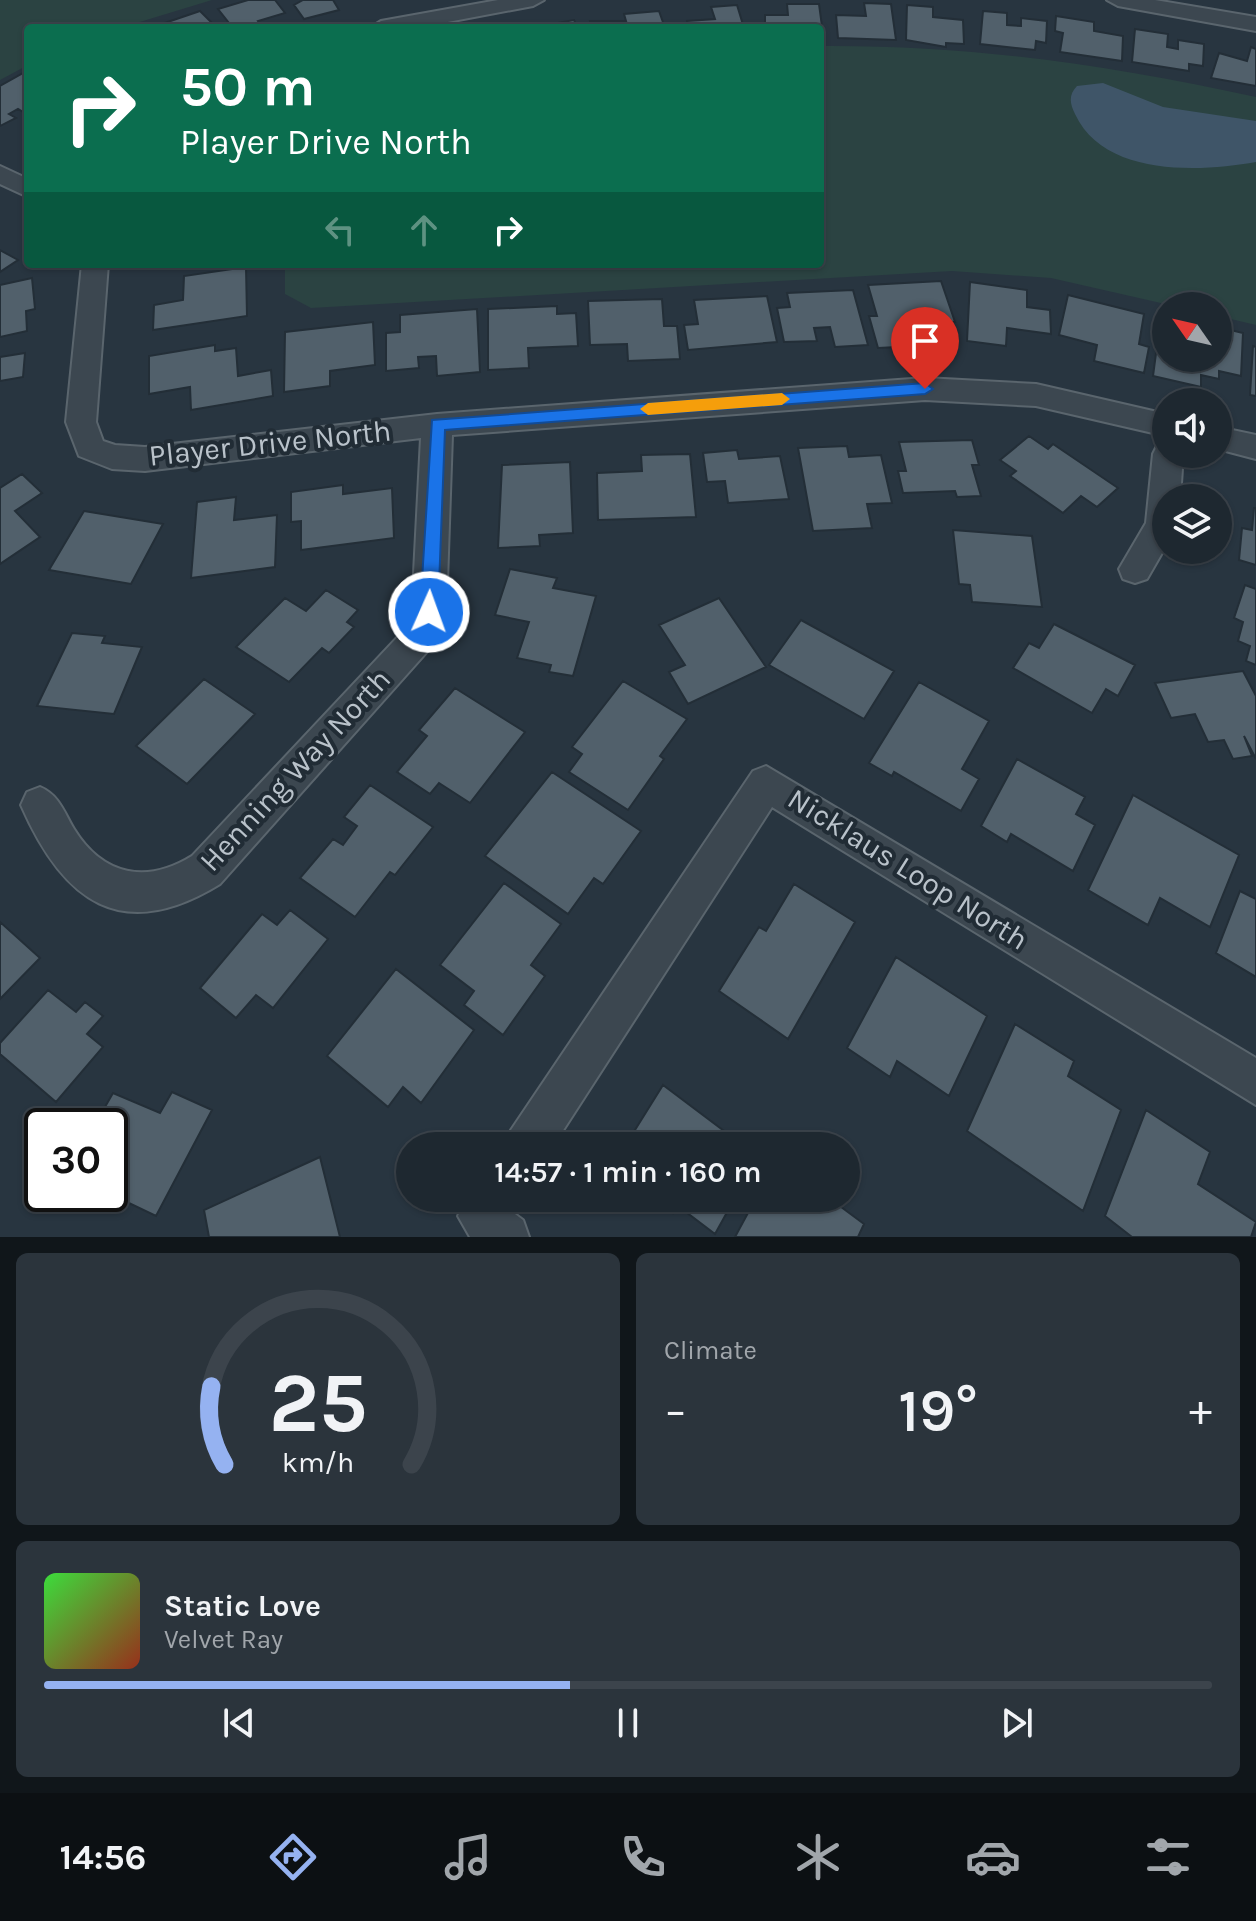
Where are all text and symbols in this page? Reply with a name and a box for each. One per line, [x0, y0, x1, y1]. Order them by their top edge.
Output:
text: 50 m [180, 54, 315, 119]
icon: right [48, 56, 152, 160]
text: Player Drive North [180, 121, 472, 163]
icon: left [318, 208, 362, 252]
icon: ahead [402, 208, 446, 252]
icon: right [486, 208, 530, 252]
north arrow [1152, 292, 1232, 372]
map controls [1152, 292, 1232, 564]
pin [891, 307, 959, 389]
icon: arrive [903, 319, 947, 363]
button: sound [1152, 388, 1232, 468]
street label: Player Drive North [147, 412, 393, 474]
button: layers [1152, 484, 1232, 564]
position arrow [387, 570, 471, 654]
street label: Henning Way North [192, 661, 398, 879]
street label: Nicklaus Loop North [781, 780, 1035, 958]
speed limit sign: 30 [24, 1108, 128, 1212]
text: 14:57 · 1 min · 160 m [494, 1154, 762, 1190]
text: Climate [664, 1335, 757, 1366]
text: 25 [269, 1355, 367, 1452]
text: 19° [898, 1376, 978, 1446]
text: − [664, 1385, 687, 1436]
text: + [1189, 1385, 1212, 1436]
text: km/h [282, 1446, 354, 1479]
text: Static Love [164, 1588, 321, 1624]
text: Velvet Ray [164, 1624, 283, 1655]
icon: previous [217, 1701, 261, 1745]
icon: pause [606, 1701, 650, 1745]
icon: next [995, 1701, 1039, 1745]
icon: directions [265, 1829, 321, 1885]
icon: music [440, 1829, 496, 1885]
icon: phone [615, 1829, 671, 1885]
icon: climate [790, 1829, 846, 1885]
icon: car [965, 1829, 1021, 1885]
icon: filters [1140, 1829, 1196, 1885]
text: 14:56 [60, 1836, 146, 1878]

